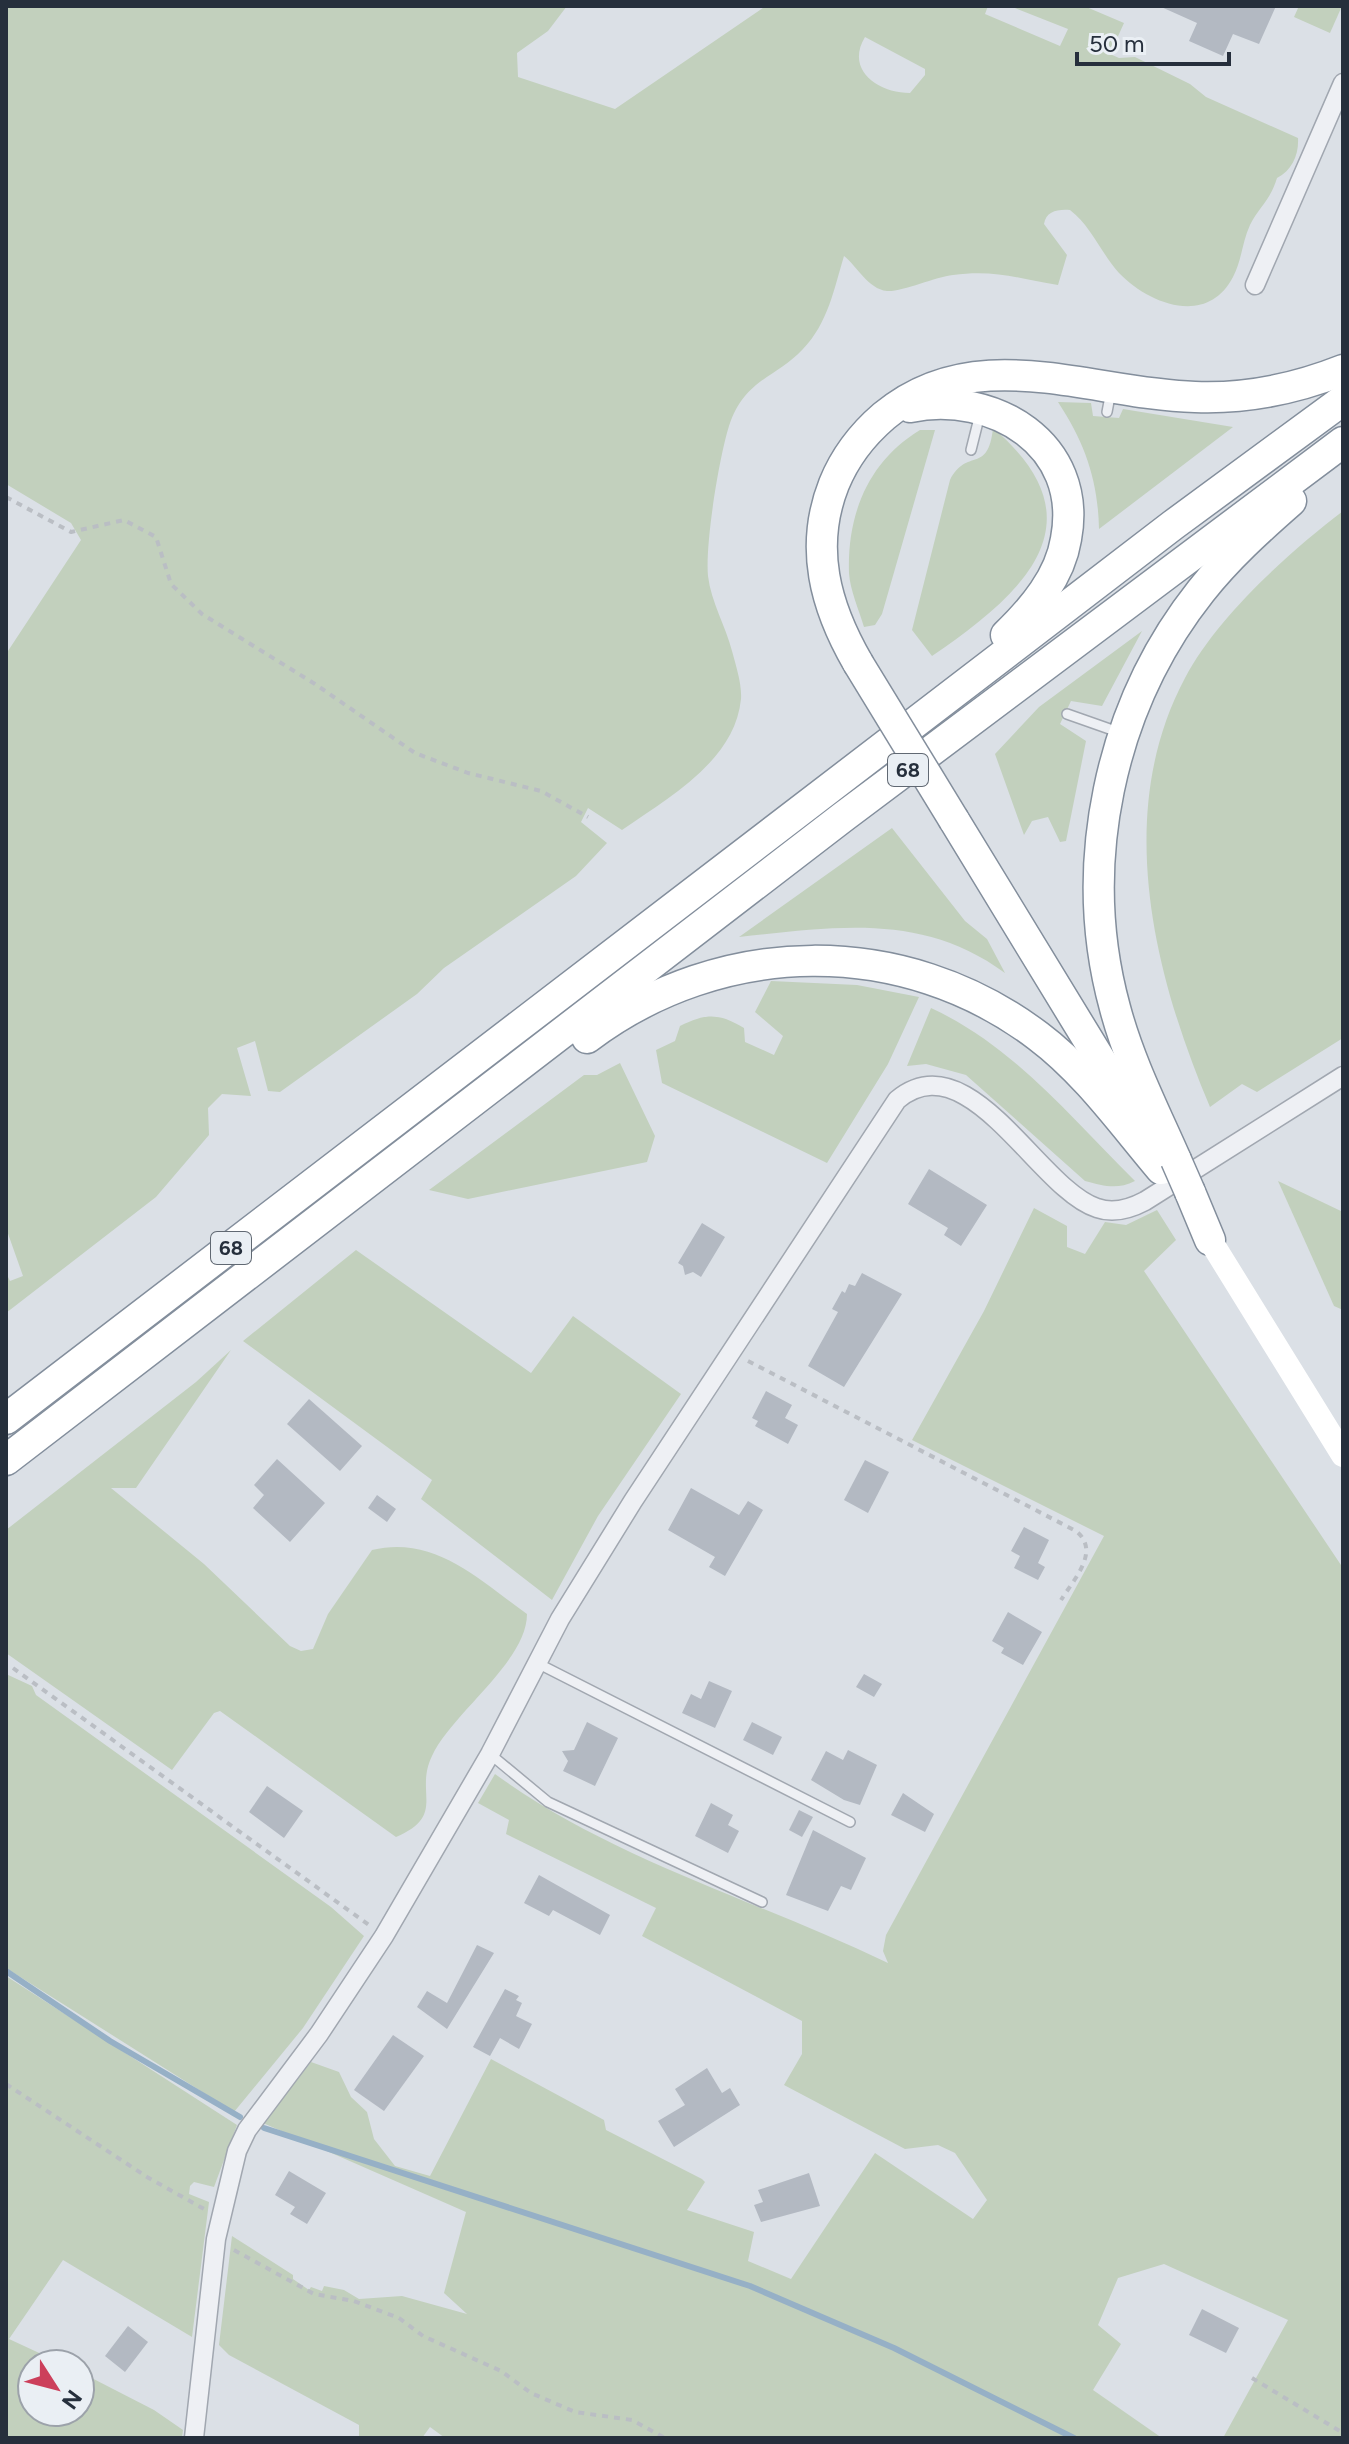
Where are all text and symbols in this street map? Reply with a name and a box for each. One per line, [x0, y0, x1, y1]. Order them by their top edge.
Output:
scale bar [1077, 16, 1229, 66]
text: 50 m [1089, 29, 1145, 58]
road number: 68 [888, 754, 928, 786]
road number: 68 [211, 1232, 251, 1264]
north arrow [16, 2348, 96, 2428]
text: N [56, 2385, 88, 2414]

